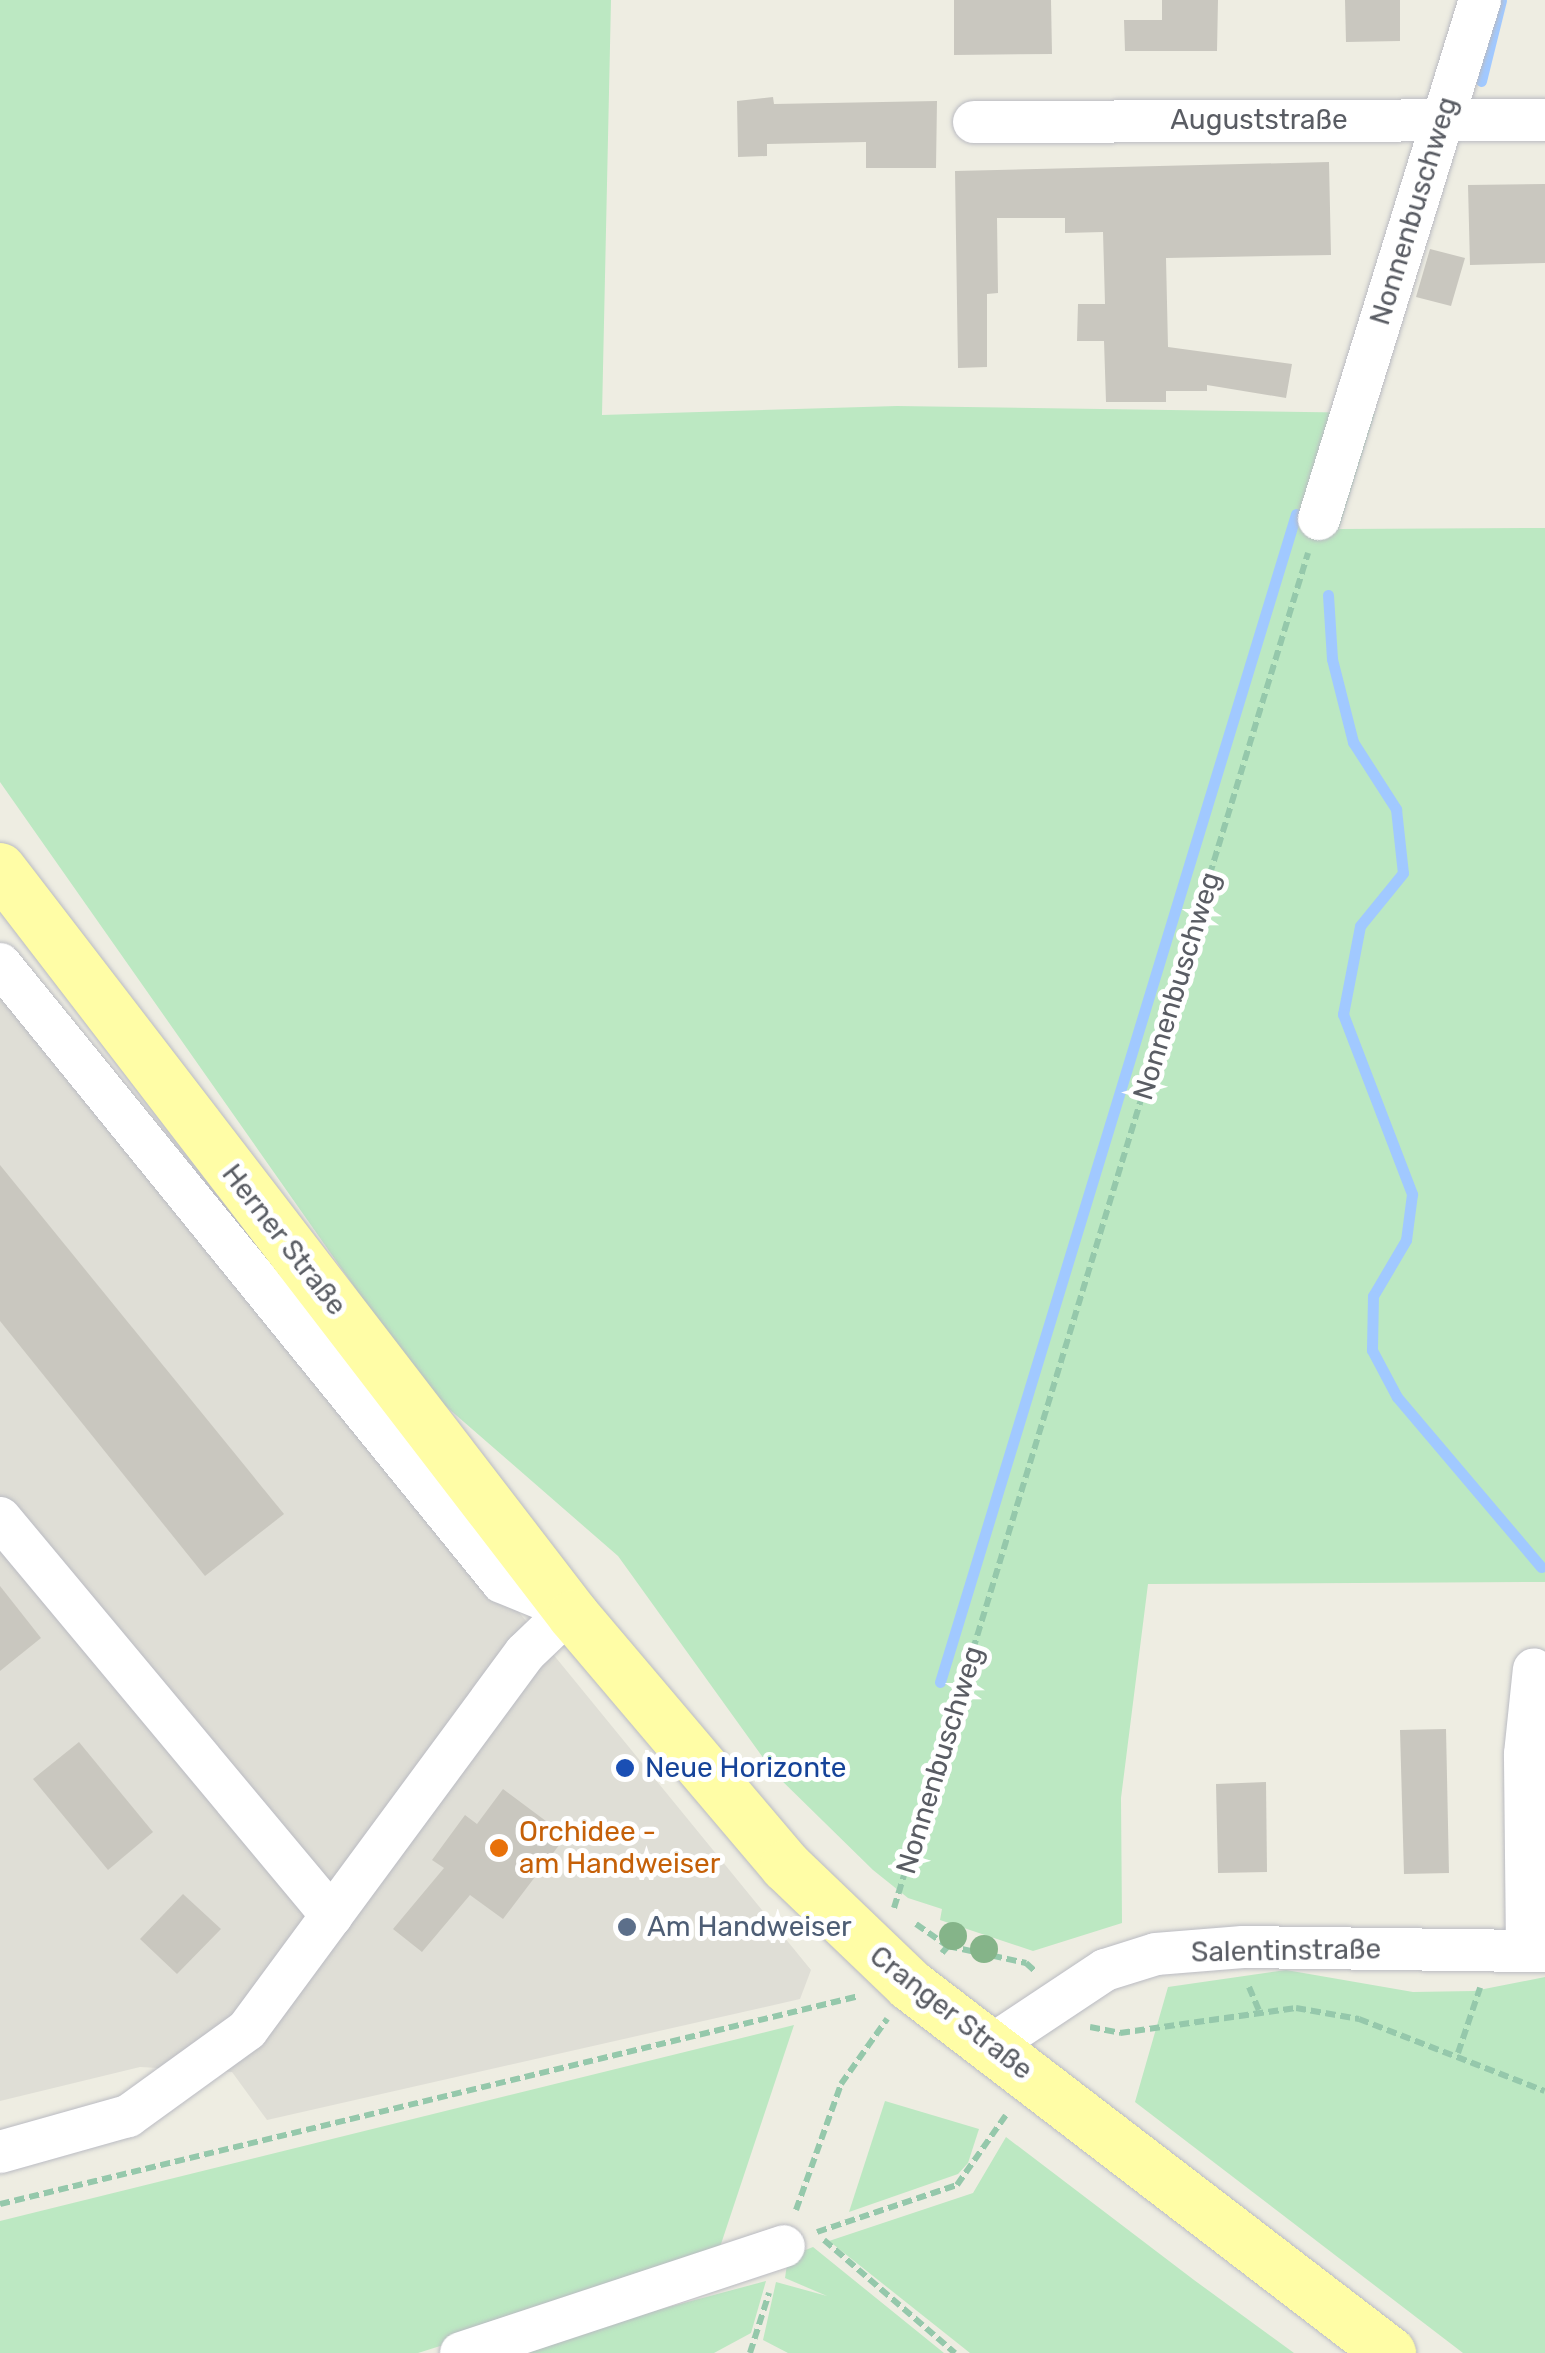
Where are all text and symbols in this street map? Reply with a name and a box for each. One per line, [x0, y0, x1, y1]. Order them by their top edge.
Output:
street label: Nonnenbuschweg [1363, 93, 1465, 329]
street label: Auguststraße [1170, 103, 1348, 137]
street label: Nonnenbuschweg [1126, 868, 1228, 1104]
street label: Herner Straße [214, 1158, 354, 1322]
street label: Nonnenbuschweg [889, 1642, 991, 1878]
place label: Neue Horizonte [645, 1751, 847, 1785]
marker: Neue Horizonte [614, 1757, 636, 1779]
place label: Orchidee - am Handweiser [519, 1815, 720, 1881]
marker: Orchidee - am Handweiser [488, 1837, 510, 1859]
place label: Am Handweiser [647, 1910, 852, 1944]
marker: Am Handweiser [616, 1916, 638, 1938]
street label: Salentinstraße [1191, 1933, 1381, 1969]
street label: Cranger Straße [863, 1939, 1039, 2087]

